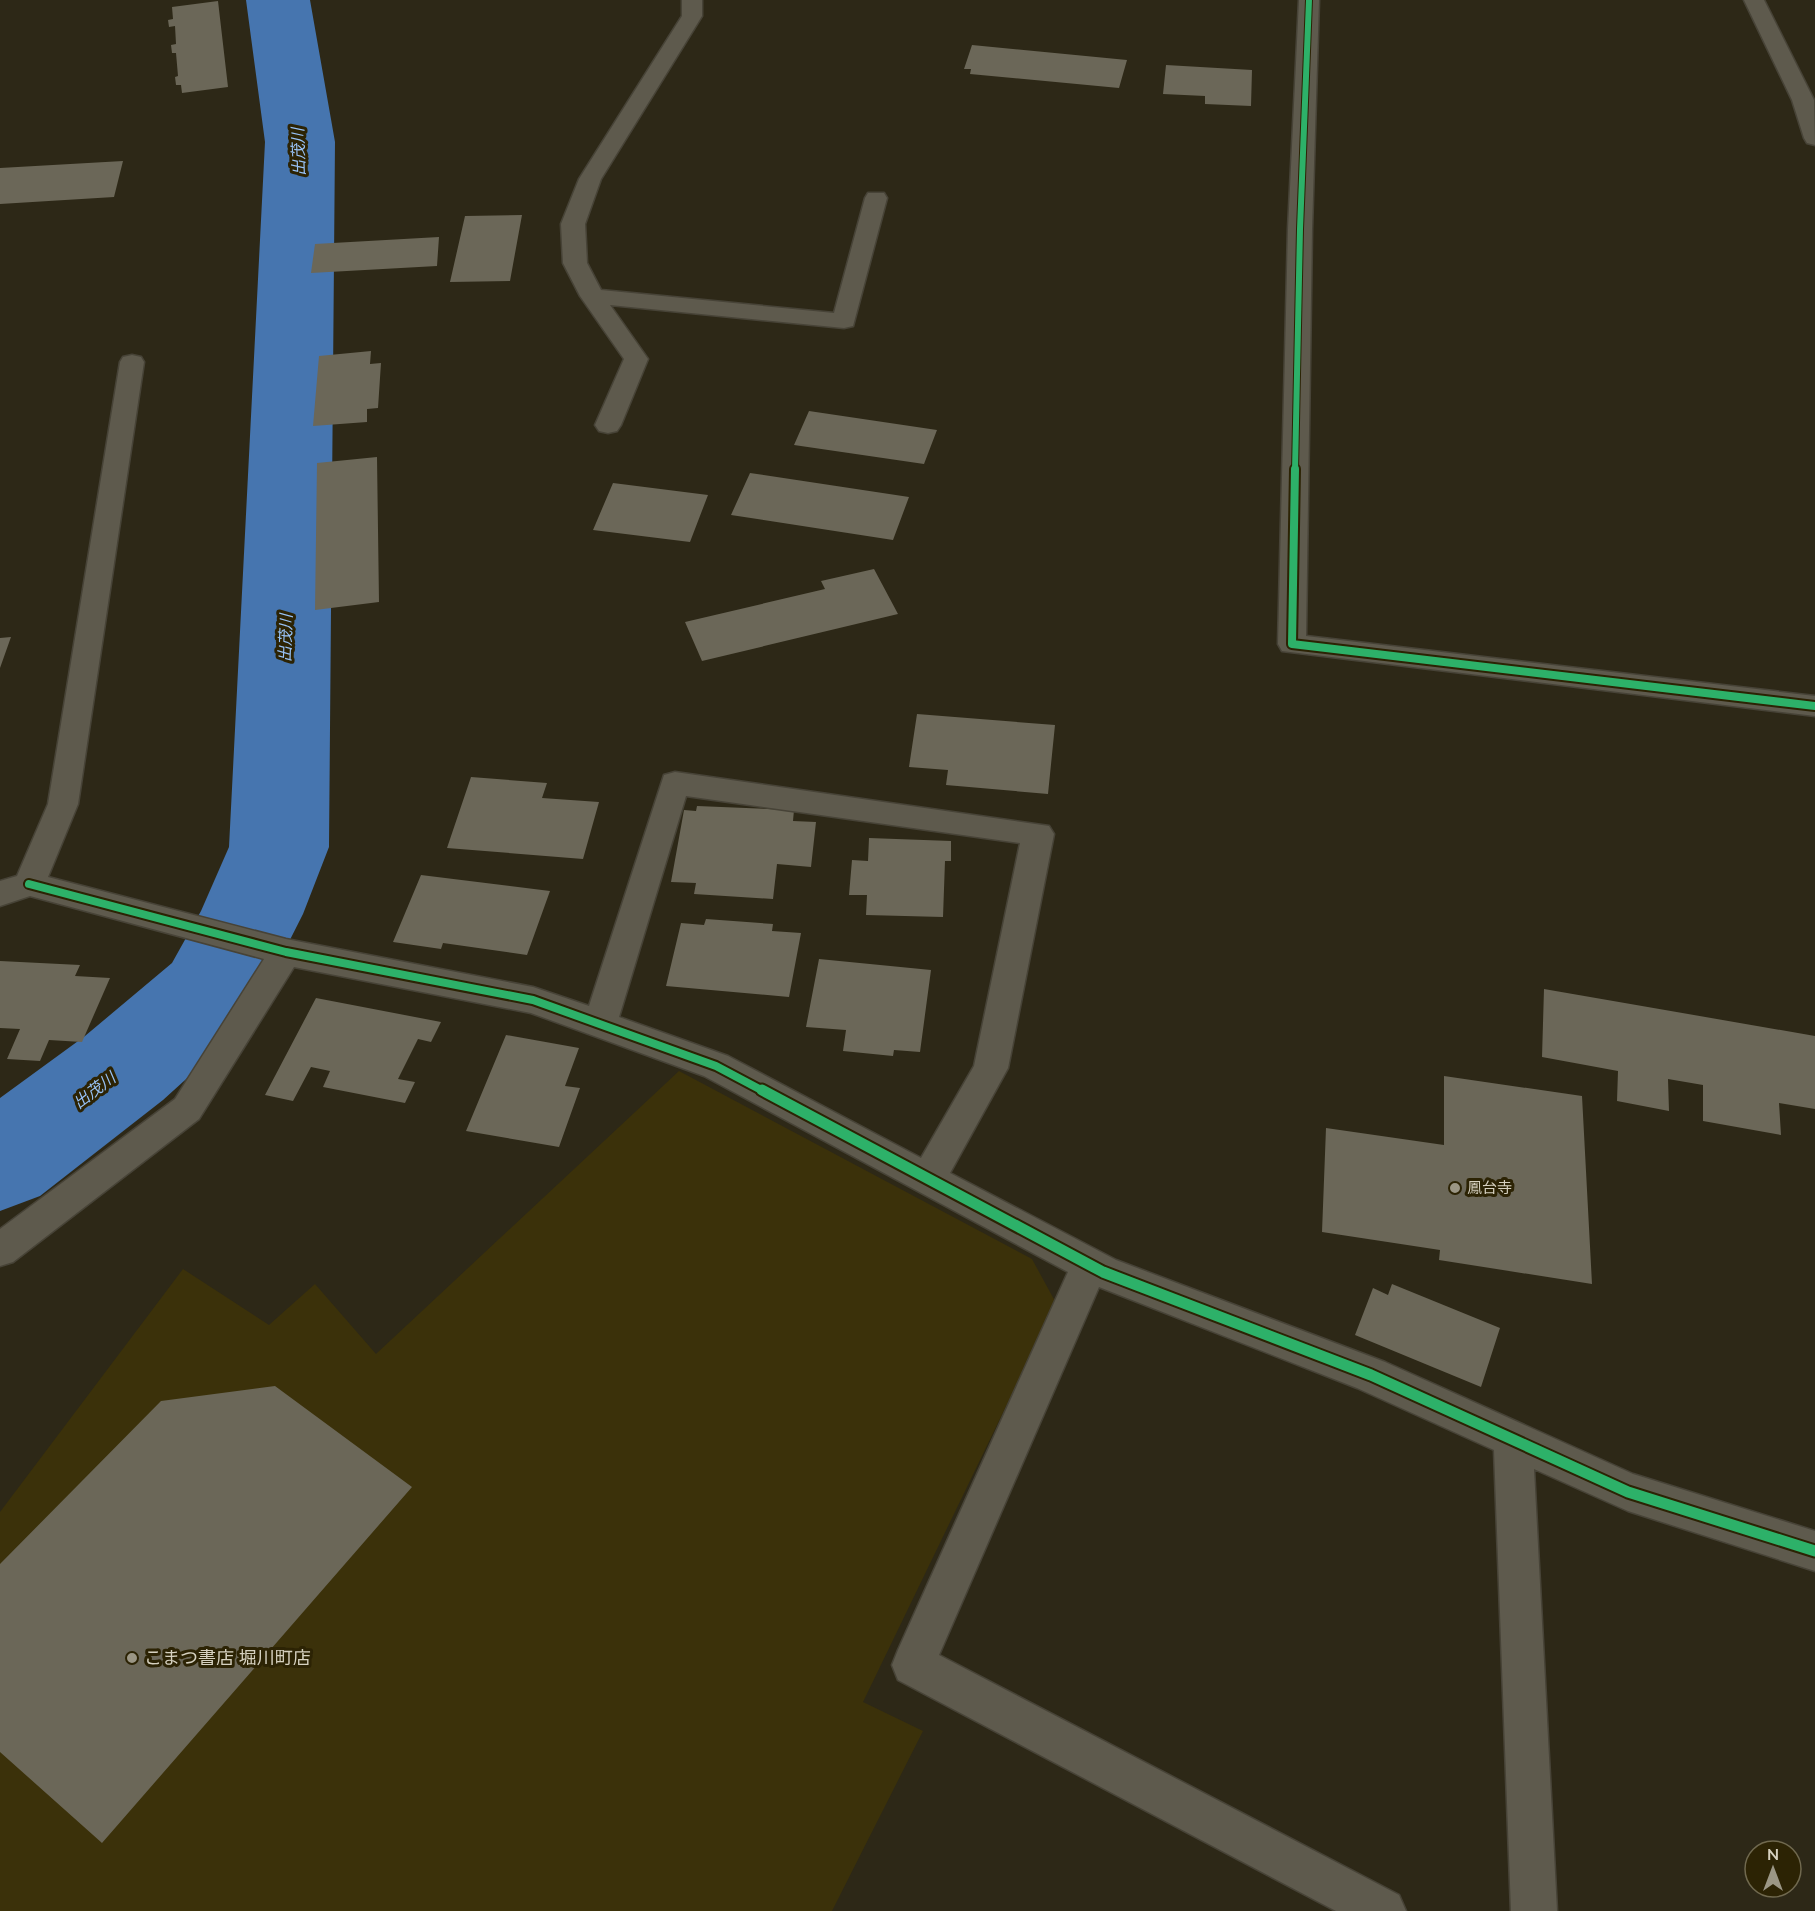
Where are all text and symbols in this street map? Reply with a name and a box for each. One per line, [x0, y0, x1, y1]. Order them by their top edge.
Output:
water label: 出茂川 [287, 126, 309, 176]
water label: 出茂川 [274, 612, 296, 662]
water label: 出茂川 [69, 1066, 121, 1112]
place label: 鳳台寺 [1467, 1178, 1512, 1197]
marker: 鳳台寺 [1448, 1181, 1462, 1195]
place label: こまつ書店 堀川町店 [144, 1646, 311, 1669]
marker: こまつ書店 堀川町店 [125, 1651, 139, 1665]
north arrow [1743, 1839, 1803, 1899]
text: N [1767, 1844, 1779, 1864]

